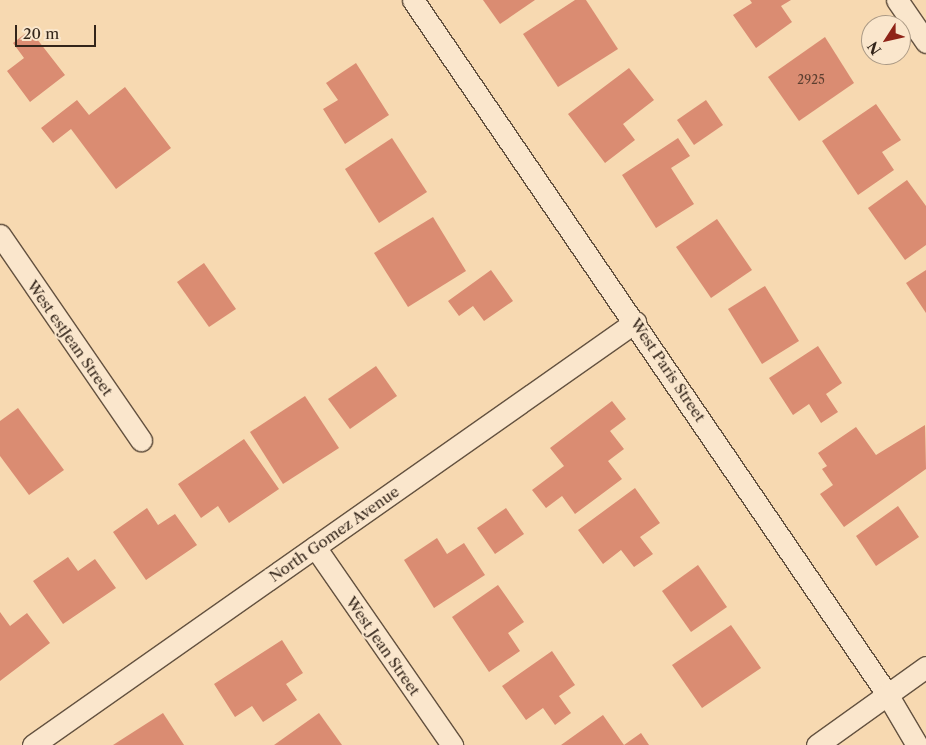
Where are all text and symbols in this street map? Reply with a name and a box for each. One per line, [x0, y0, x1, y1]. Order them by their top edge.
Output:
scale bar [18, 15, 99, 47]
north arrow [861, 15, 911, 65]
text: 20 m [23, 24, 59, 43]
text: N [864, 38, 885, 58]
house number: 2925 [797, 73, 825, 87]
street label: West estJean Street [23, 277, 117, 399]
street label: West Paris Street [627, 315, 709, 425]
street label: North Gomez Avenue [265, 482, 403, 586]
street label: West Jean Street [342, 593, 424, 699]

